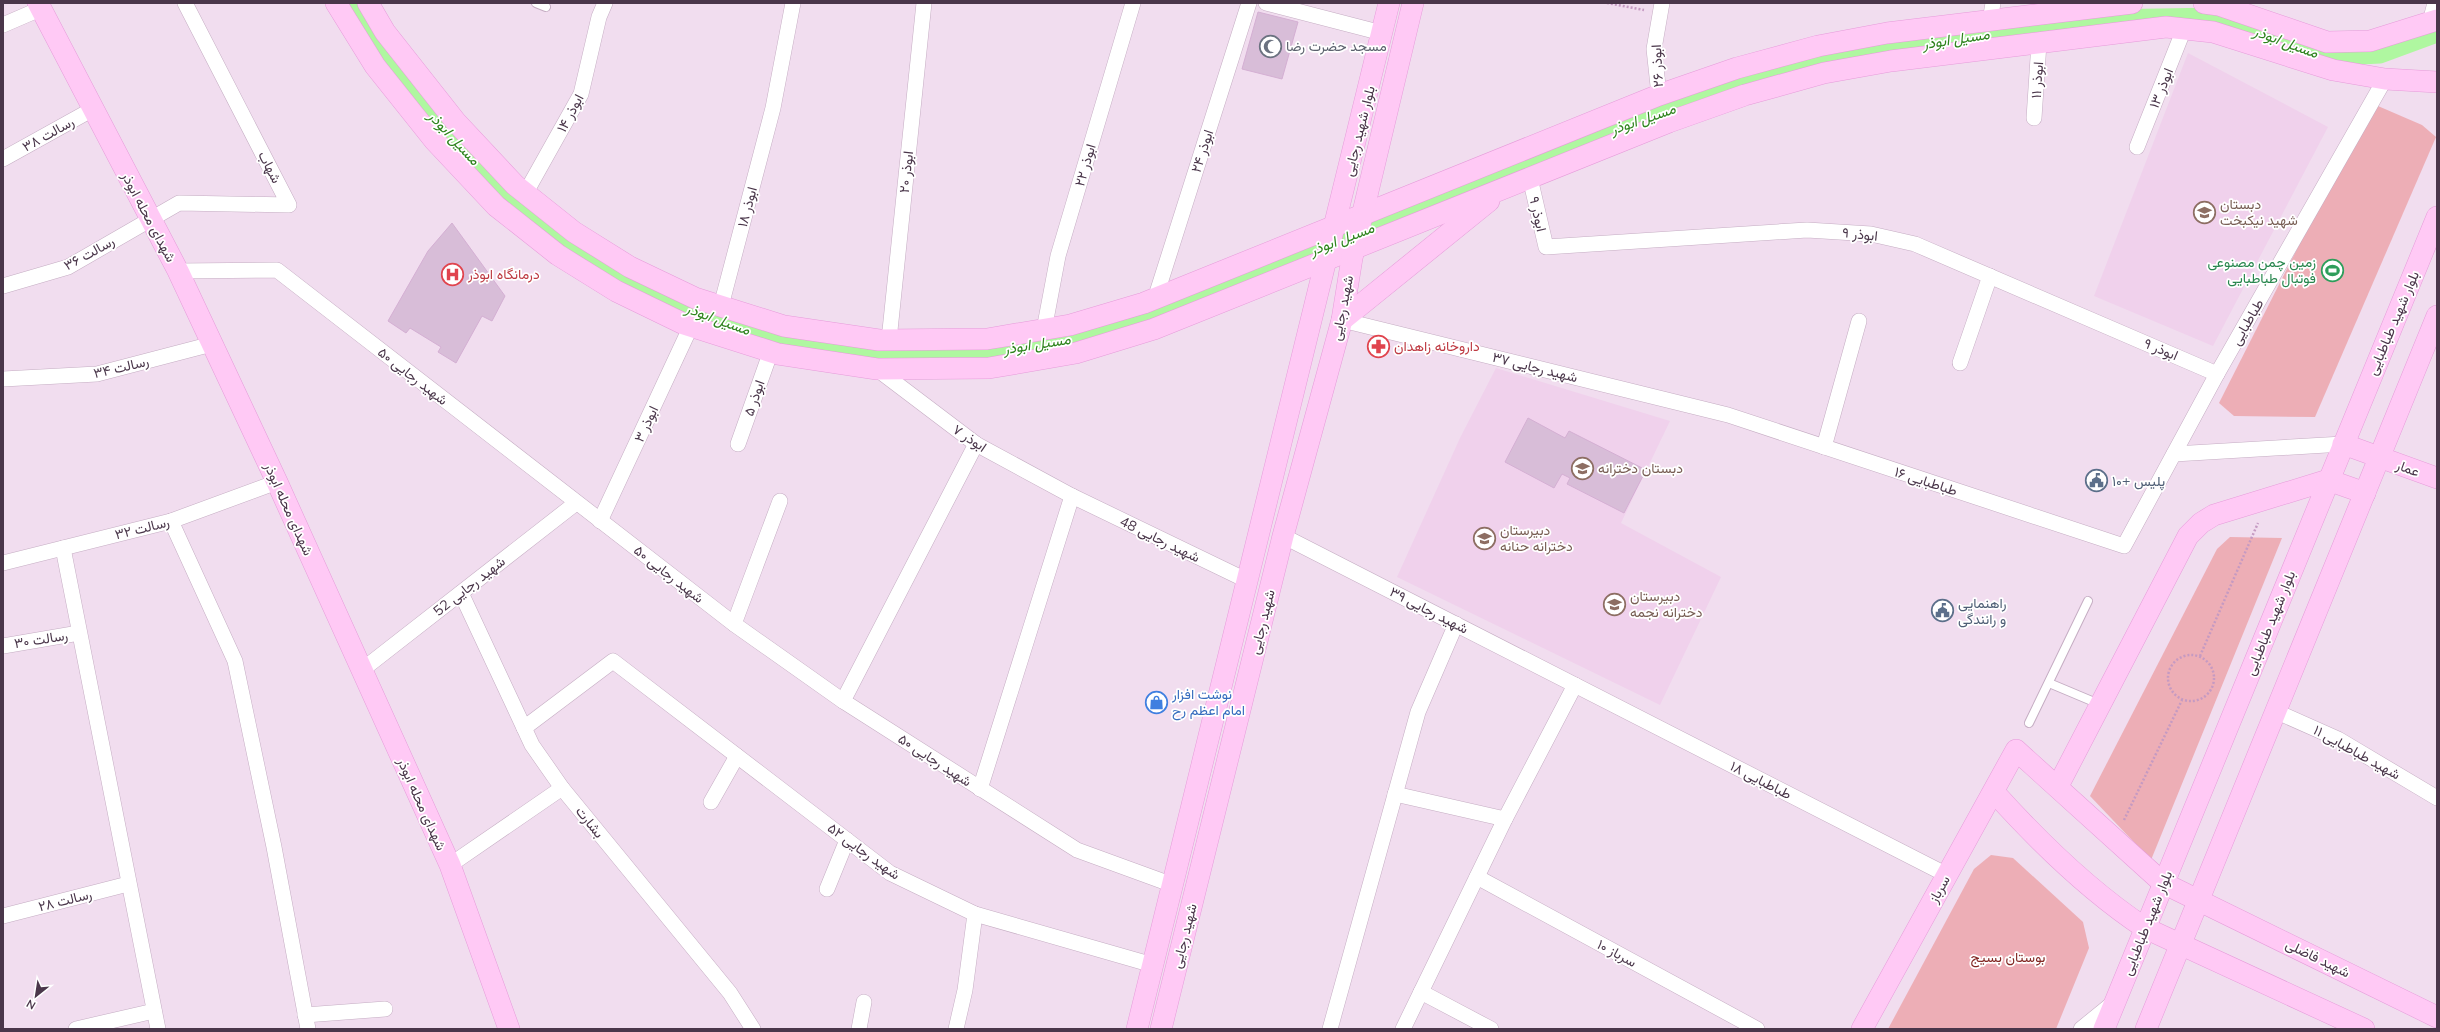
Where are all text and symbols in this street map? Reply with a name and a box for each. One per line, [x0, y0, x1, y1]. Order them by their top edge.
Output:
water label: مسیل ابوذر [2250, 21, 2322, 62]
water label: مسیل ابوذر [1920, 24, 1992, 53]
mosque icon: مسجد حضرت رضا [1257, 33, 1283, 59]
place label: مسجد حضرت رضا [1286, 37, 1387, 55]
street label: ابوذر ۲۶ [1647, 44, 1667, 88]
street label: ابوذر ۱۱ [2027, 61, 2047, 99]
street label: ابوذر ۱۳ [2145, 65, 2177, 111]
street label: بلوار شهید رجایی [1339, 84, 1379, 178]
street label: ابوذر ۱۴ [552, 91, 588, 135]
water label: مسیل ابوذر [1607, 98, 1679, 139]
water label: مسیل ابوذر [424, 106, 485, 170]
street label: رسالت ۳۸ [19, 112, 77, 156]
street label: ابوذر ۲۴ [1187, 127, 1217, 175]
street label: ابوذر ۲۲ [1070, 142, 1100, 188]
street label: شهاب [254, 148, 286, 186]
street label: ابوذر ۲۰ [895, 150, 917, 194]
street label: شهدای محله ابوذر [117, 168, 180, 265]
street label: ابوذر ۱۸ [733, 185, 761, 229]
street label: ابوذر ۹ [1525, 195, 1551, 233]
place label: دبستان شهید نیکبخت [2220, 195, 2298, 229]
school or university icon: دبستان شهید نیکبخت [2192, 199, 2218, 225]
water label: مسیل ابوذر [1306, 217, 1378, 260]
street label: ابوذر ۹ [1841, 223, 1879, 245]
street label: رسالت ۳۶ [61, 232, 118, 274]
place label: زمین چمن مصنوعی فوتبال طباطبایی [2208, 253, 2316, 288]
sports icon: زمین چمن مصنوعی فوتبال طباطبایی [2319, 257, 2345, 283]
hospital icon: درمانگاه ابوذر [439, 261, 465, 287]
place label: درمانگاه ابوذر [467, 265, 540, 283]
street label: بلوار شهید طباطبایی [2363, 268, 2423, 378]
street label: شهید رجایی [1327, 274, 1357, 342]
street label: طباطبایی [2227, 296, 2267, 348]
water label: مسیل ابوذر [682, 298, 754, 339]
water label: مسیل ابوذر [1001, 329, 1073, 358]
pharmacy icon: داروخانه زاهدان [1365, 333, 1391, 359]
street label: ابوذر ۹ [2141, 334, 2181, 364]
place label: داروخانه زاهدان [1394, 337, 1480, 355]
street label: شهید رجایی ۵۰ [374, 343, 452, 409]
street label: شهید رجایی ۳۷ [1490, 348, 1580, 386]
street label: رسالت ۳۴ [92, 352, 151, 382]
street label: ابوذر ۵ [739, 378, 769, 418]
street label: ابوذر ۳ [630, 403, 662, 445]
street label: ابوذر ۷ [950, 420, 990, 456]
school or university icon: دبستان دخترانه [1569, 455, 1595, 481]
street label: عمار [2393, 455, 2422, 481]
street label: شهدای محله ابوذر [260, 459, 317, 558]
place label: دبستان دخترانه [1598, 459, 1683, 477]
street label: طباطبایی ۱۶ [1892, 462, 1960, 500]
public building icon: پلیس +۱۰ [2083, 468, 2109, 494]
place label: پلیس +۱۰ [2112, 472, 2165, 491]
street label: رسالت ۳۲ [113, 512, 171, 543]
street label: شهید رجایی 48 [1117, 512, 1203, 566]
place label: دبیرستان دخترانه حنانه [1500, 521, 1573, 555]
school or university icon: دبیرستان دخترانه حنانه [1472, 525, 1498, 551]
street label: شهید رجایی ۵۰ [630, 541, 708, 607]
street label: شهید رجایی 52 [429, 552, 509, 620]
street label: بلوار شهید طباطبایی [2241, 568, 2299, 678]
street label: شهید رجایی ۳۹ [1387, 582, 1471, 638]
place label: دبیرستان دخترانه نجمه [1630, 587, 1703, 621]
street label: شهید رجایی [1245, 588, 1279, 656]
school or university icon: دبیرستان دخترانه نجمه [1602, 591, 1628, 617]
place label: راهنمایی و رانندگی [1958, 594, 2007, 628]
public building icon: راهنمایی و رانندگی [1930, 598, 1956, 624]
street label: رسالت ۳۰ [13, 626, 69, 652]
place label: نوشت افزار امام اعظم رح [1171, 685, 1245, 721]
shop icon: نوشت افزار امام اعظم رح [1143, 689, 1169, 715]
street label: شهید طباطبایی ۱۱ [2310, 721, 2404, 783]
street label: شهید رجایی ۵۰ [895, 730, 975, 790]
street label: شهدای محله ابوذر [393, 754, 450, 853]
street label: طباطبایی ۱۸ [1727, 757, 1795, 803]
street label: بشارت [572, 803, 608, 841]
street label: شهید رجایی ۵۲ [824, 819, 904, 883]
street label: بلوار شهید طباطبایی [2118, 868, 2176, 978]
street label: سرباز [1924, 872, 1954, 907]
street label: رسالت ۲۸ [36, 885, 94, 915]
street label: شهید رجایی [1167, 902, 1201, 970]
street label: سرباز ۱۰ [1594, 935, 1640, 971]
street label: شهید فاضلی [2283, 935, 2353, 981]
park label: بوستان بسیج [1971, 948, 2045, 968]
north arrow [16, 976, 56, 1016]
text: N [24, 997, 38, 1013]

